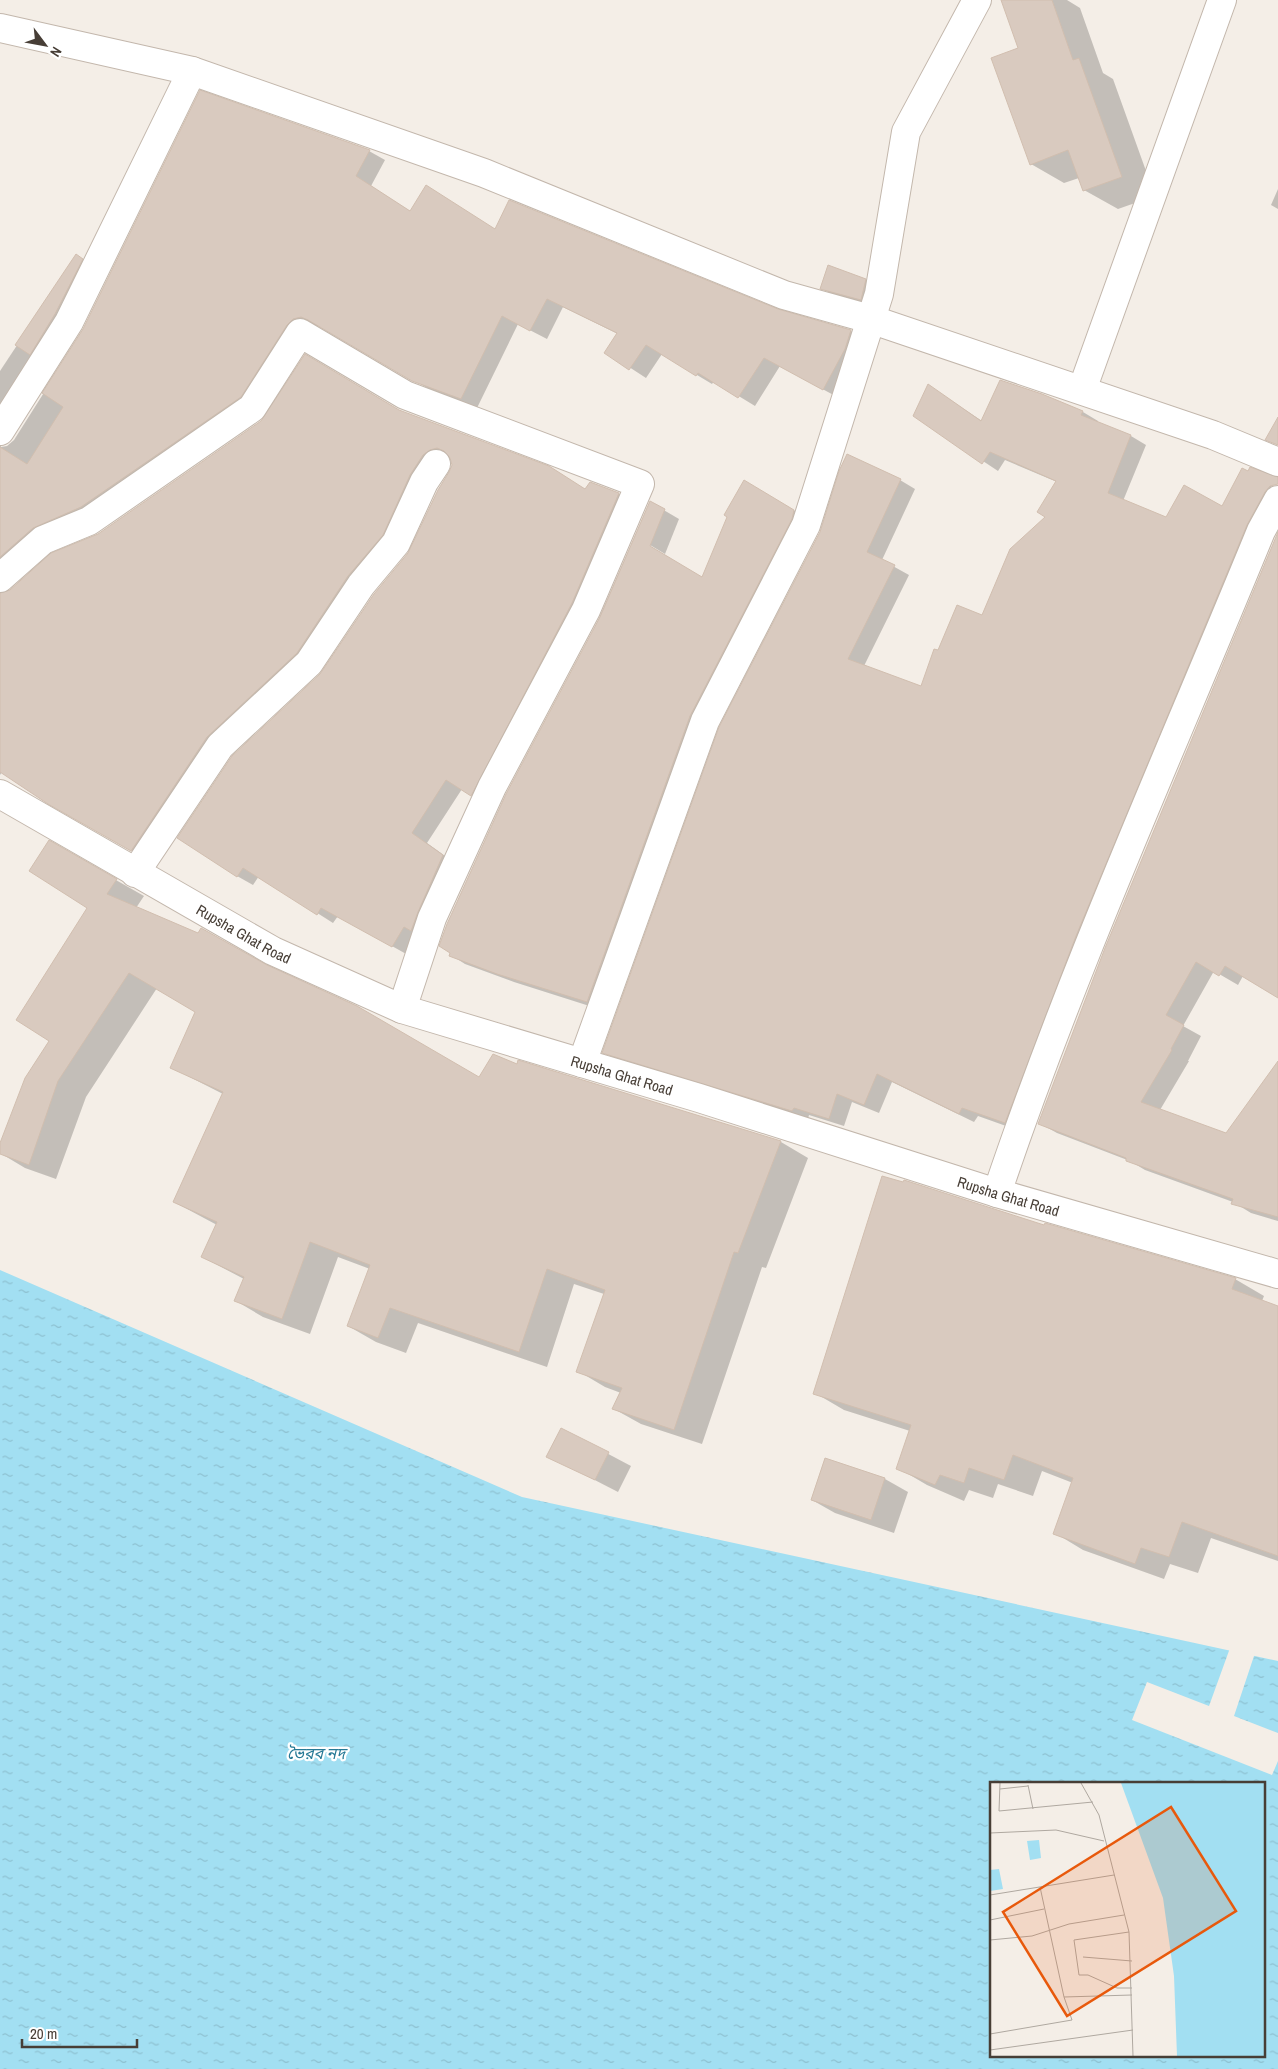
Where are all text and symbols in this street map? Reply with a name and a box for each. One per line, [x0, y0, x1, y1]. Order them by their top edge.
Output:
north arrow [20, 20, 70, 70]
text: N [46, 44, 66, 60]
street label: Rupsha Ghat Road [193, 899, 294, 968]
street label: Rupsha Ghat Road [568, 1050, 675, 1100]
street label: Rupsha Ghat Road [955, 1171, 1062, 1221]
water label: ভৈরব নদ [287, 1742, 348, 1764]
inset map [990, 1782, 1266, 2056]
scale bar [22, 2016, 138, 2048]
text: 20 m [30, 2023, 57, 2044]

